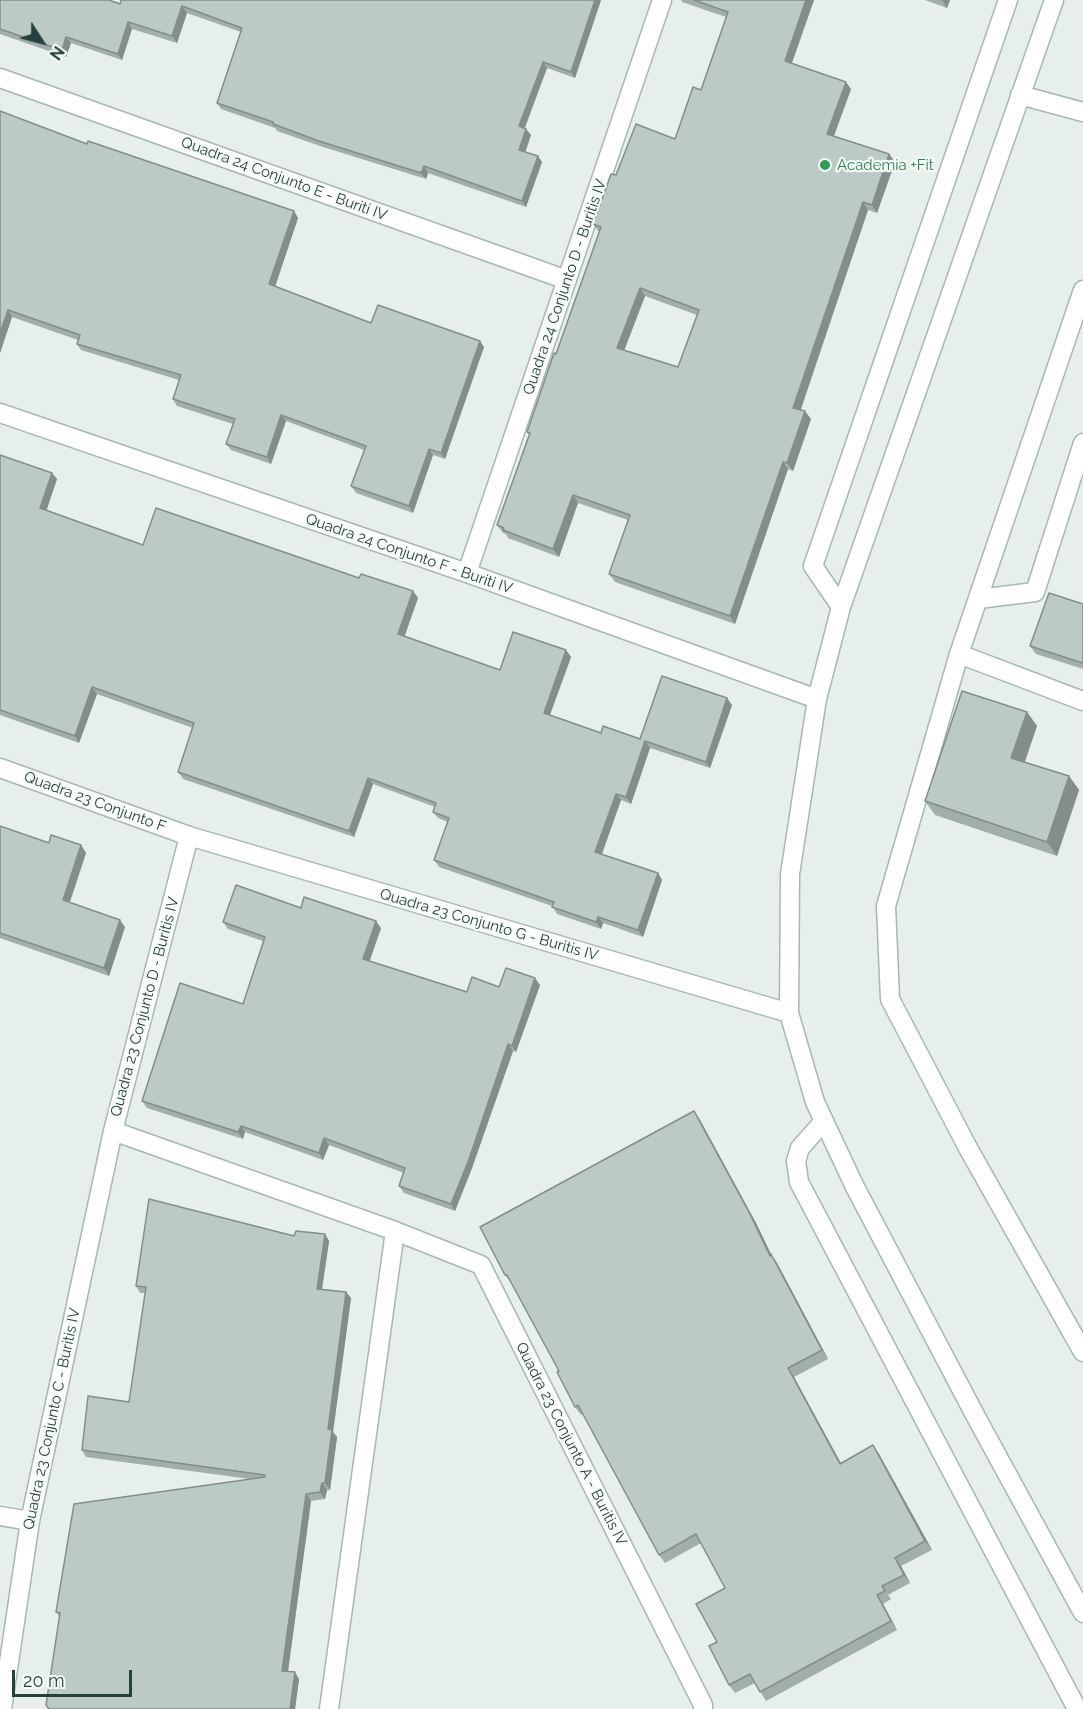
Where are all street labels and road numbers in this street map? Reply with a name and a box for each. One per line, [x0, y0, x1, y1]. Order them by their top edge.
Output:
street label: Quadra 24 Conjunto E - Buriti IV [179, 133, 389, 225]
street label: Quadra 24 Conjunto D - Buritis IV [520, 177, 610, 397]
street label: Quadra 24 Conjunto F - Buriti IV [303, 510, 515, 598]
street label: Quadra 23 Conjunto F [21, 768, 169, 836]
street label: Quadra 23 Conjunto G - Buritis IV [378, 885, 600, 965]
street label: Quadra 23 Conjunto D - Buritis IV [107, 895, 183, 1119]
street label: Quadra 23 Conjunto C - Buritis IV [20, 1307, 84, 1531]
street label: Quadra 23 Conjunto A - Buritis IV [512, 1339, 630, 1549]

